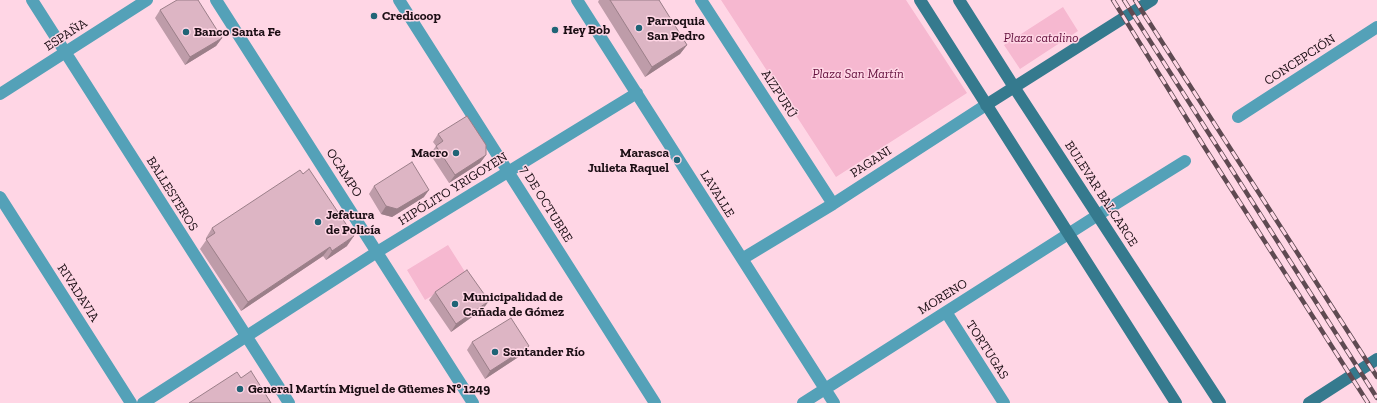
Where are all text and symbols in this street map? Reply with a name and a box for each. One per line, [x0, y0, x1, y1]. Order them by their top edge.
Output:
place label: Credicoop [382, 8, 441, 24]
marker: Credicoop [369, 11, 379, 21]
place label: Parroquia San Pedro [647, 13, 705, 44]
street label: ESPAÑA [42, 16, 90, 54]
place label: Hey Bob [563, 22, 610, 38]
marker: Parroquia San Pedro [634, 23, 644, 33]
place label: Banco Santa Fe [194, 24, 281, 40]
marker: Hey Bob [550, 25, 560, 35]
marker: Banco Santa Fe [181, 27, 191, 37]
park label: Plaza catalino [1004, 30, 1078, 46]
street label: CONCEPCIÓN [1261, 31, 1339, 89]
park label: Plaza San Martín [812, 66, 904, 82]
street label: AIZPURÚ [758, 67, 800, 121]
street label: BULEVAR BALCARCE [1061, 138, 1141, 250]
street label: PAGANI [847, 143, 895, 181]
place label: Macro [411, 145, 448, 161]
place label: Marasca Julieta Raquel [588, 145, 669, 176]
street label: OCAMPO [323, 146, 365, 200]
marker: Macro [451, 148, 461, 158]
street label: HIPÓLITO YRIGOYEN [396, 149, 510, 229]
street label: BALLESTEROS [143, 154, 201, 234]
marker: Marasca Julieta Raquel [672, 155, 682, 165]
street label: 7 DE OCTUBRE [516, 163, 576, 245]
street label: LAVALLE [697, 168, 737, 220]
place label: Jefatura de Policía [326, 207, 381, 238]
marker: Jefatura de Policía [313, 217, 323, 227]
street label: RIVADAVIA [54, 261, 102, 325]
street label: MORENO [915, 276, 971, 318]
place label: Municipalidad de Cañada de Gómez [463, 289, 564, 320]
marker: Municipalidad de Cañada de Gómez [450, 299, 460, 309]
street label: TORTUGAS [962, 318, 1012, 382]
place label: Santander Río [503, 344, 585, 360]
marker: Santander Río [490, 347, 500, 357]
place label: General Martín Miguel de Güemes N° 1249 [248, 381, 490, 397]
marker: General Martín Miguel de Güemes N° 1249 [235, 384, 245, 394]

